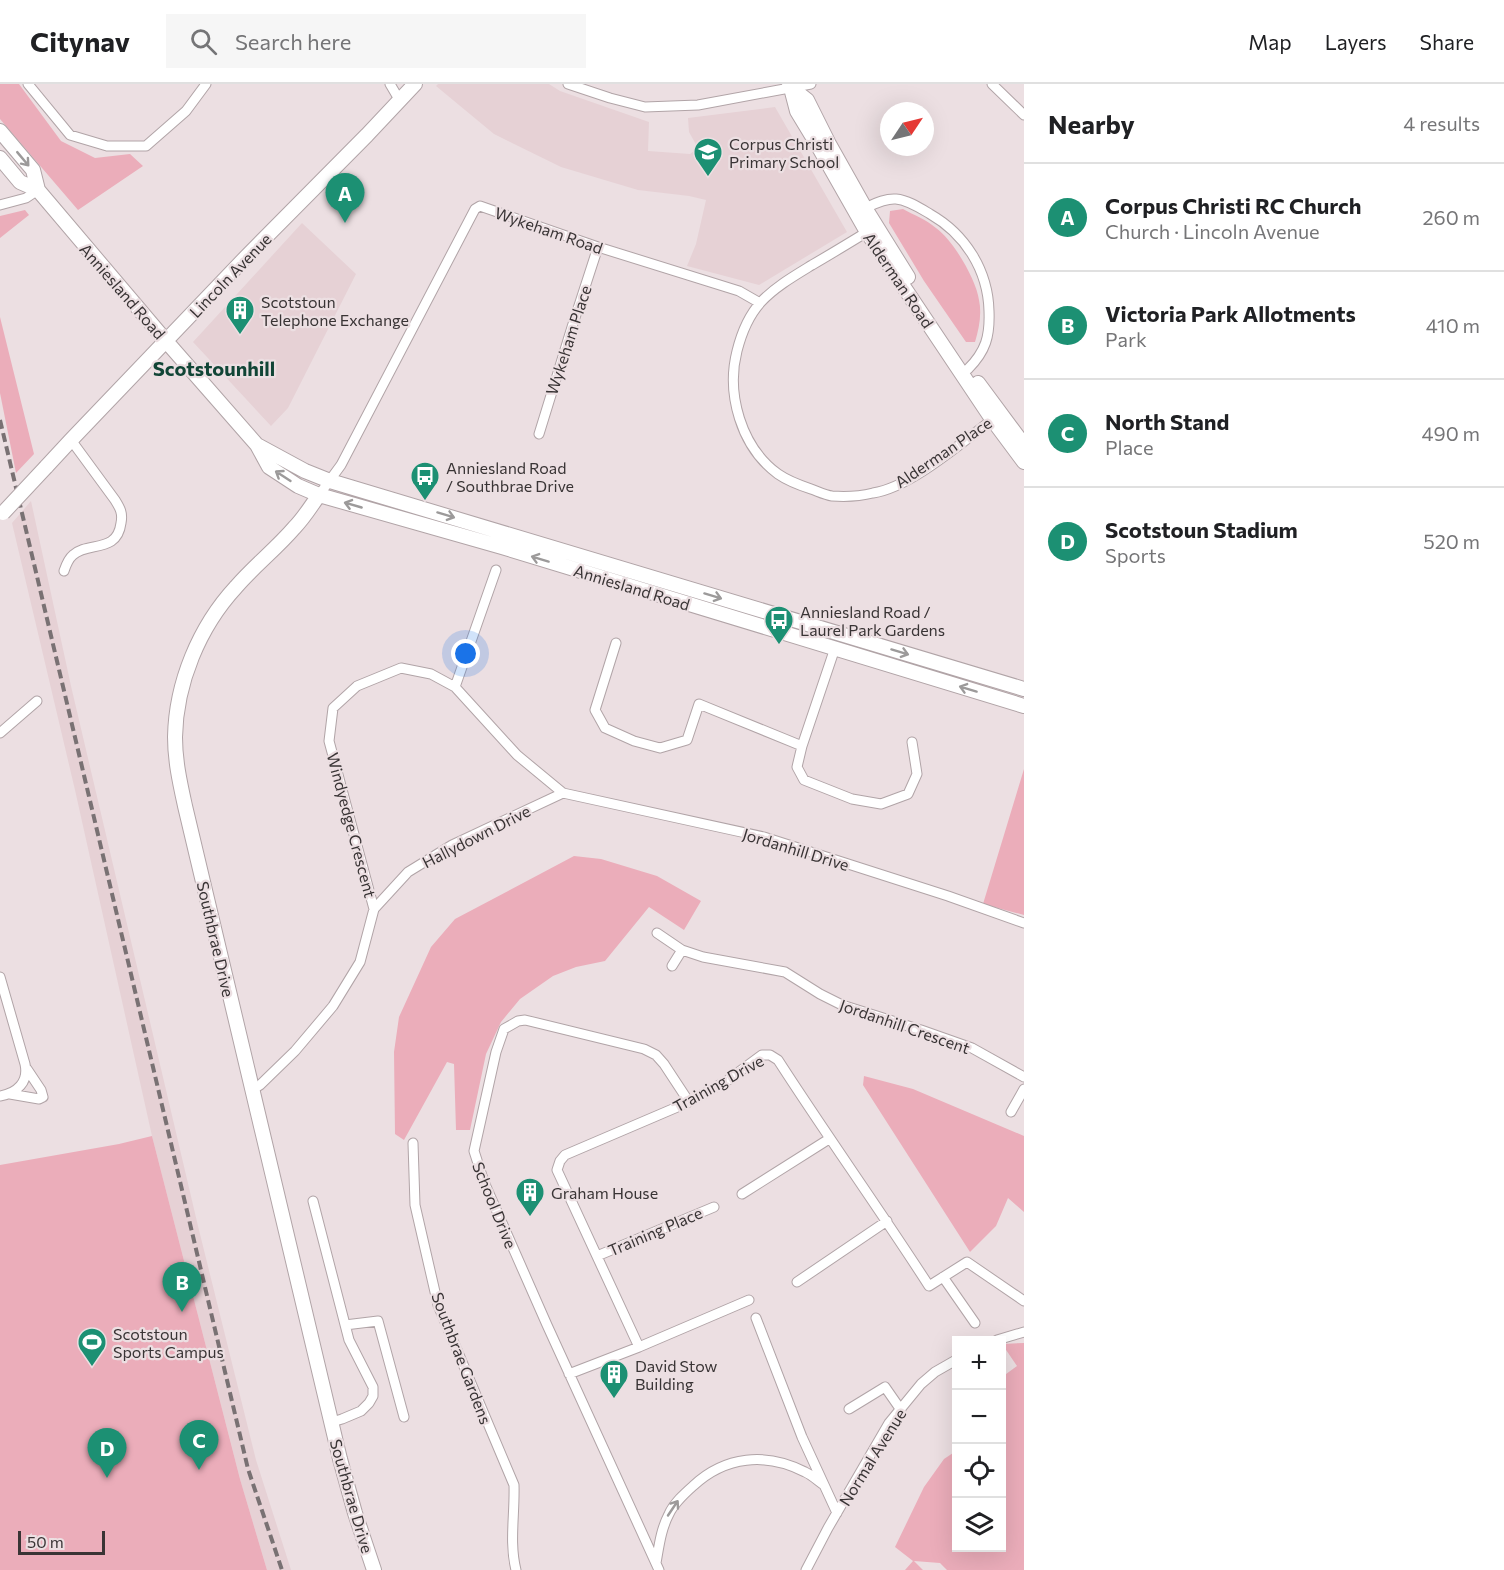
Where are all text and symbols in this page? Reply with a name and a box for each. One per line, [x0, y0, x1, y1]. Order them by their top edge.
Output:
search box [166, 14, 586, 68]
text: Citynav [30, 24, 130, 58]
icon: search [187, 25, 220, 58]
text: Search here [235, 28, 351, 55]
text: Map [1248, 29, 1292, 54]
text: Layers [1325, 29, 1387, 54]
text: Share [1420, 29, 1474, 54]
north arrow [880, 102, 934, 156]
text: Nearby [1048, 108, 1135, 139]
text: 4 results [1403, 111, 1480, 135]
place label: Corpus Christi Primary School [729, 134, 839, 171]
school or university icon: Corpus Christi Primary School [692, 136, 724, 178]
one-way arrow [16, 151, 30, 166]
pin: A [326, 174, 364, 223]
text: Corpus Christi RC Church [1105, 192, 1361, 219]
street label: Wykeham Road [493, 203, 605, 257]
text: A [1060, 205, 1075, 229]
text: 260 m [1422, 205, 1480, 229]
text: Church · Lincoln Avenue [1105, 219, 1320, 243]
street label: Lincoln Avenue [185, 229, 275, 321]
street label: Alderman Road [860, 229, 938, 331]
street label: Anniesland Road [76, 239, 170, 343]
street label: Wykeham Place [541, 283, 595, 397]
place label: Scotstoun Telephone Exchange [261, 292, 409, 329]
building icon: Scotstoun Telephone Exchange [224, 294, 256, 336]
text: Victoria Park Allotments [1105, 300, 1356, 327]
text: B [1061, 313, 1074, 337]
text: 410 m [1426, 313, 1480, 337]
text: Park [1105, 327, 1147, 351]
district label: Scotstounhill [153, 356, 275, 380]
text: North Stand [1105, 408, 1229, 435]
street label: Alderman Place [891, 413, 995, 491]
text: C [1061, 421, 1074, 445]
text: 490 m [1422, 421, 1480, 445]
text: Place [1105, 435, 1154, 459]
place label: Anniesland Road / Southbrae Drive [446, 458, 574, 495]
bus stop icon: Anniesland Road / Southbrae Drive [409, 460, 441, 502]
one-way arrow [275, 470, 291, 482]
one-way arrow [344, 499, 363, 510]
one-way arrow [436, 510, 455, 521]
text: Scotstoun Stadium [1105, 516, 1298, 543]
text: D [1060, 529, 1075, 553]
text: 520 m [1423, 529, 1480, 553]
text: Sports [1105, 543, 1166, 567]
one-way arrow [531, 553, 550, 564]
street label: Anniesland Road [572, 560, 692, 614]
one-way arrow [703, 591, 722, 602]
place label: Anniesland Road / Laurel Park Gardens [800, 602, 945, 639]
bus stop icon: Anniesland Road / Laurel Park Gardens [763, 604, 795, 646]
your location [451, 639, 480, 668]
one-way arrow [890, 647, 909, 658]
one-way arrow [959, 683, 978, 694]
street label: Windyedge Crescent [323, 750, 381, 900]
street label: Hallydown Drive [419, 801, 533, 871]
street label: Jordanhill Drive [741, 824, 851, 874]
street label: Southbrae Drive [193, 879, 239, 999]
street label: Jordanhill Crescent [837, 995, 973, 1057]
street label: Training Drive [669, 1050, 767, 1116]
street label: School Drive [469, 1159, 521, 1251]
building icon: Graham House [514, 1176, 546, 1218]
place label: Graham House [551, 1183, 658, 1202]
street label: Training Place [605, 1203, 705, 1259]
pin: B [162, 1262, 201, 1312]
street label: Southbrae Gardens [428, 1289, 496, 1427]
place label: Scotstoun Sports Campus [113, 1324, 224, 1361]
sports icon: Scotstoun Sports Campus [76, 1326, 108, 1368]
map controls [952, 1336, 1006, 1552]
button: + [952, 1336, 1006, 1390]
place label: David Stow Building [635, 1356, 718, 1393]
building icon: David Stow Building [598, 1358, 630, 1400]
button: − [952, 1390, 1006, 1444]
street label: Normal Avenue [835, 1405, 909, 1509]
pin: C [180, 1420, 218, 1470]
pin: D [88, 1428, 126, 1478]
street label: Southbrae Drive [327, 1437, 377, 1555]
button: locate [952, 1444, 1006, 1498]
button: layers [952, 1498, 1006, 1552]
one-way arrow [668, 1500, 680, 1517]
scale bar [18, 1528, 105, 1556]
text: 50 m [27, 1532, 64, 1551]

